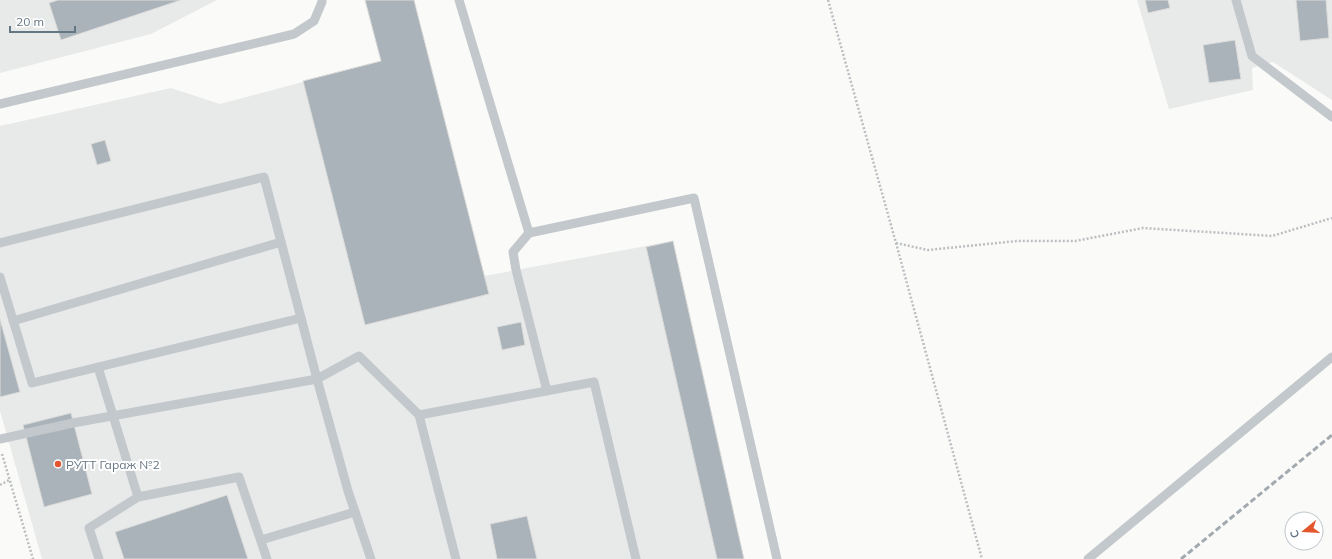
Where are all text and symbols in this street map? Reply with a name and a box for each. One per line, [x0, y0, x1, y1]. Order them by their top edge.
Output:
scale bar [10, 8, 75, 34]
text: 20 m [16, 14, 44, 29]
place label: РУТТ Гараж №2 [66, 457, 160, 472]
marker: РУТТ Гараж №2 [53, 459, 63, 469]
north arrow [1284, 511, 1324, 551]
text: С [1287, 528, 1302, 540]

